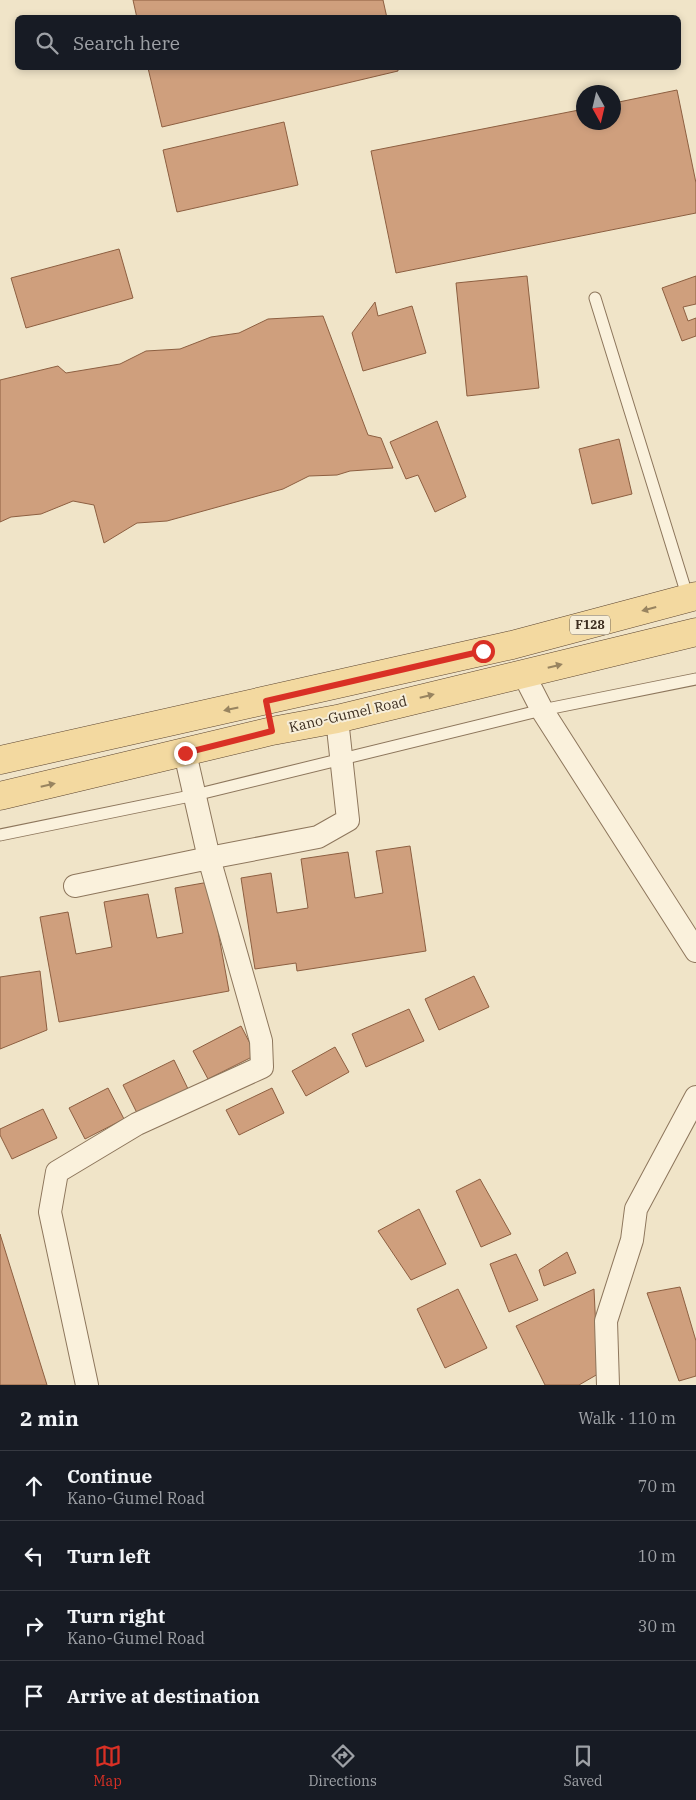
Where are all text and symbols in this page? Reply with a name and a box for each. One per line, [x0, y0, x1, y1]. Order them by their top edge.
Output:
search box [15, 15, 681, 70]
icon: search [33, 29, 61, 57]
text: Search here [73, 31, 180, 55]
north arrow [576, 85, 621, 130]
one-way arrow [641, 605, 656, 613]
road number: F128 [570, 616, 610, 634]
route start [472, 640, 495, 663]
one-way arrow [548, 662, 563, 670]
street label: Kano-Gumel Road [287, 692, 409, 736]
one-way arrow [420, 692, 435, 700]
one-way arrow [223, 705, 239, 713]
route end [174, 742, 197, 765]
one-way arrow [40, 781, 55, 789]
text: 2 min [20, 1404, 79, 1432]
text: Walk · 110 m [578, 1408, 676, 1428]
text: Continue [67, 1464, 152, 1488]
icon: ahead [20, 1472, 48, 1500]
text: 70 m [638, 1476, 676, 1496]
text: Kano-Gumel Road [67, 1488, 205, 1508]
icon: left [20, 1542, 48, 1570]
text: Turn left [67, 1544, 150, 1568]
text: 10 m [638, 1546, 676, 1566]
text: Turn right [67, 1604, 165, 1628]
icon: right [20, 1612, 48, 1640]
text: 30 m [638, 1616, 676, 1636]
text: Kano-Gumel Road [67, 1628, 205, 1648]
icon: arrive [20, 1682, 48, 1710]
text: Arrive at destination [67, 1684, 260, 1708]
tab: Map [93, 1742, 122, 1790]
tab: Directions [308, 1742, 377, 1790]
tab: Saved [563, 1742, 603, 1790]

